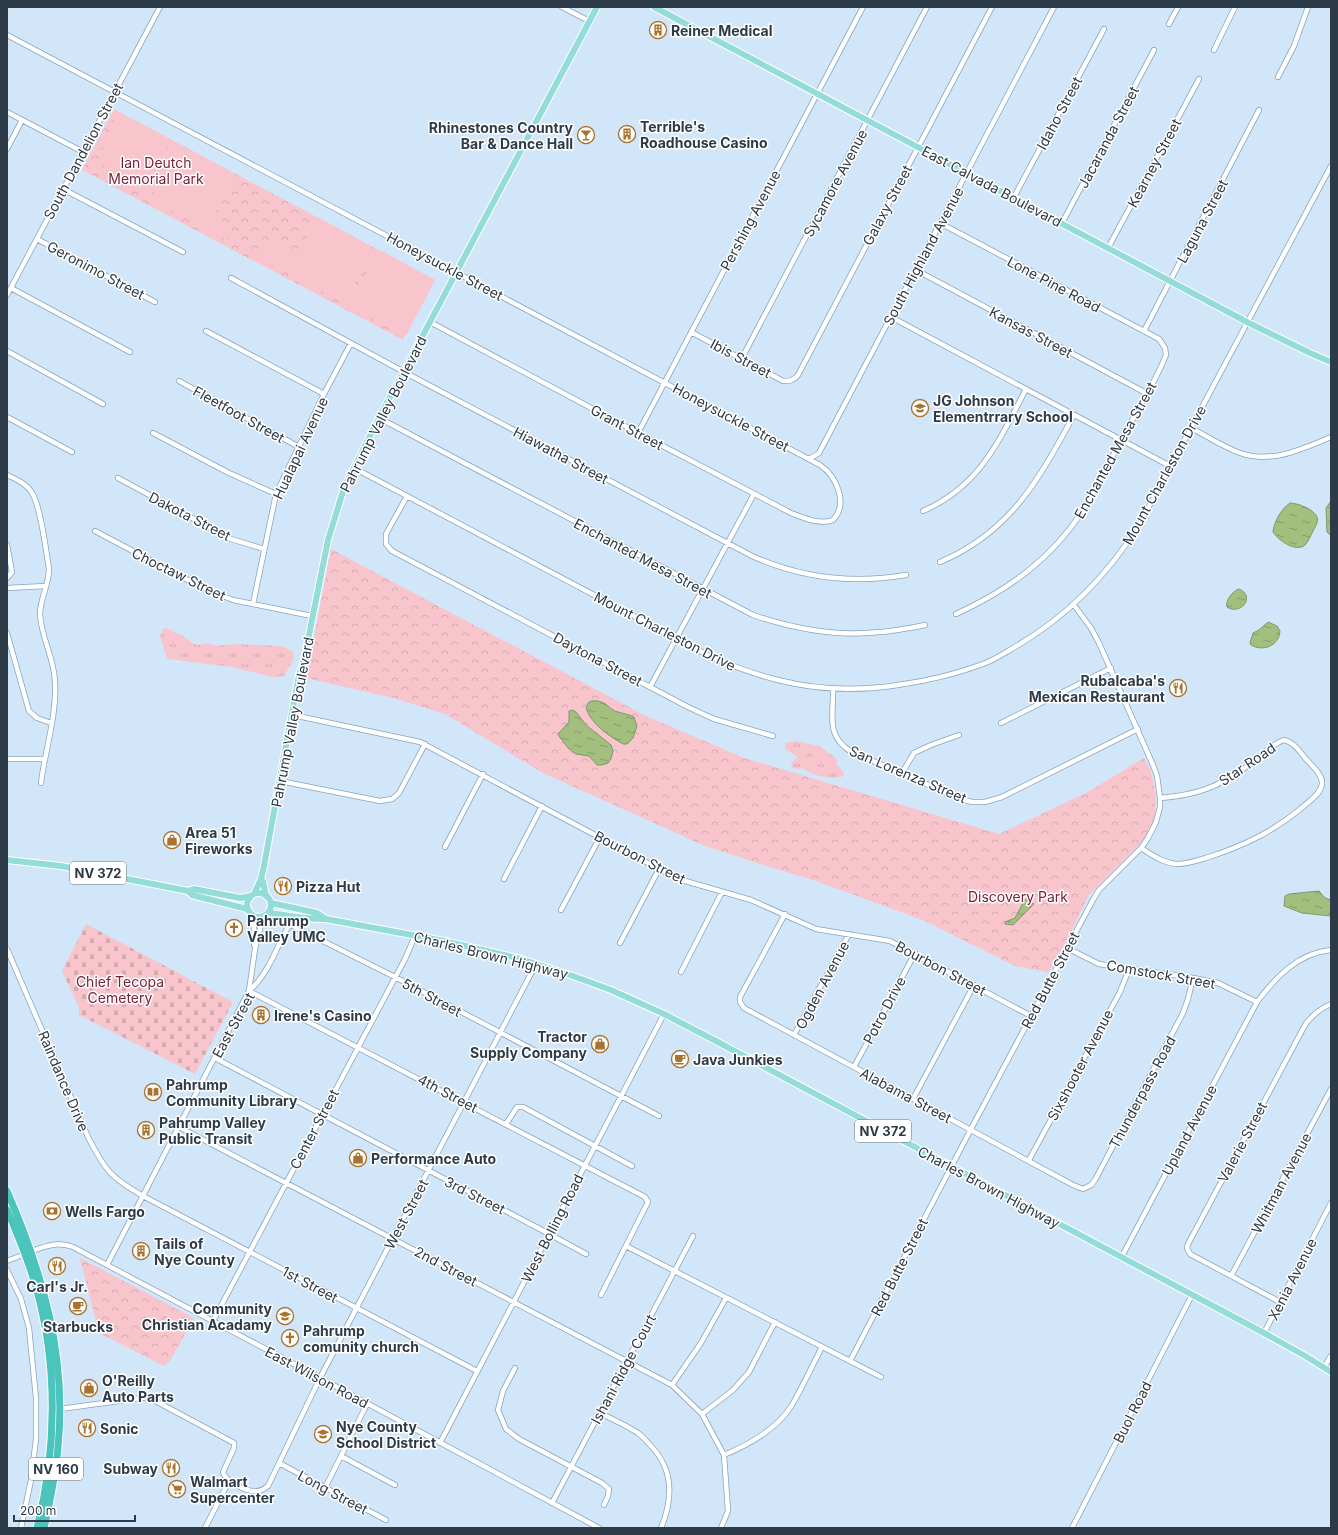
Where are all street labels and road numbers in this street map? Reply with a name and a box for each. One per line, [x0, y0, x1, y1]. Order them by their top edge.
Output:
street label: Idaho Street [1033, 73, 1086, 152]
street label: South Dandelion Street [40, 79, 126, 222]
street label: Jacaranda Street [1074, 83, 1142, 191]
street label: Kearney Street [1123, 115, 1185, 210]
street label: Sycamore Avenue [799, 126, 871, 240]
street label: East Calvada Boulevard [919, 142, 1065, 230]
street label: Galaxy Street [859, 162, 915, 248]
street label: Pershing Avenue [716, 167, 784, 273]
street label: Laguna Street [1173, 176, 1231, 266]
street label: South Highland Avenue [879, 184, 967, 328]
street label: Honeysuckle Street [384, 228, 506, 304]
street label: Geronimo Street [44, 237, 148, 303]
street label: Lone Pine Road [1004, 252, 1104, 316]
street label: Kansas Street [987, 303, 1076, 361]
street label: Pahrump Valley Boulevard [336, 333, 430, 495]
street label: Ibis Street [708, 335, 775, 381]
street label: Enchanted Mesa Street [1070, 378, 1160, 521]
street label: Honeysuckle Street [670, 379, 792, 455]
street label: Fleetfoot Street [190, 382, 288, 446]
street label: Hualapai Avenue [269, 394, 331, 502]
street label: Grant Street [588, 401, 667, 453]
street label: Mount Charleston Drive [1119, 402, 1209, 548]
street label: Hiawatha Street [511, 423, 612, 487]
street label: Dakota Street [146, 488, 234, 544]
street label: Enchanted Mesa Street [571, 514, 715, 602]
street label: Choctaw Street [129, 544, 229, 604]
street label: Mount Charleston Drive [591, 588, 739, 674]
street label: Daytona Street [551, 628, 646, 690]
street label: Pahrump Valley Boulevard [267, 635, 317, 809]
street label: Star Road [1216, 739, 1278, 789]
street label: San Lorenza Street [847, 742, 970, 807]
street label: Bourbon Street [592, 827, 689, 887]
road number: NV 372 [70, 862, 126, 884]
street label: Charles Brown Highway [412, 928, 570, 982]
street label: Red Butte Street [1017, 928, 1083, 1031]
street label: Bourbon Street [893, 937, 990, 999]
street label: Ogden Avenue [792, 938, 852, 1032]
street label: Comstock Street [1105, 956, 1217, 992]
street label: Potro Drive [859, 973, 909, 1047]
street label: 5th Street [399, 974, 465, 1020]
street label: East Street [208, 989, 258, 1060]
street label: Sixshooter Avenue [1044, 1007, 1116, 1123]
street label: Raindance Drive [35, 1028, 93, 1134]
street label: Thunderpass Road [1105, 1033, 1179, 1151]
street label: Alabama Street [857, 1064, 955, 1126]
street label: 4th Street [415, 1070, 481, 1116]
street label: Upland Avenue [1158, 1082, 1220, 1178]
street label: Center Street [286, 1086, 342, 1172]
street label: Valerie Street [1214, 1098, 1271, 1185]
road number: NV 372 [855, 1120, 911, 1142]
street label: Whitman Avenue [1247, 1130, 1315, 1236]
street label: Charles Brown Highway [915, 1142, 1063, 1232]
street label: West Bolling Road [517, 1171, 587, 1285]
street label: 3rd Street [442, 1173, 509, 1218]
street label: West Street [380, 1176, 432, 1252]
street label: Red Butte Street [867, 1215, 931, 1319]
street label: Xenia Avenue [1264, 1235, 1320, 1323]
street label: 2nd Street [412, 1242, 481, 1290]
street label: 1st Street [279, 1262, 341, 1306]
street label: Ishani Ridge Court [587, 1311, 659, 1427]
street label: East Wilson Road [262, 1343, 372, 1411]
street label: Buol Road [1109, 1378, 1155, 1446]
road number: NV 160 [29, 1458, 83, 1480]
street label: Long Street [295, 1467, 371, 1518]

